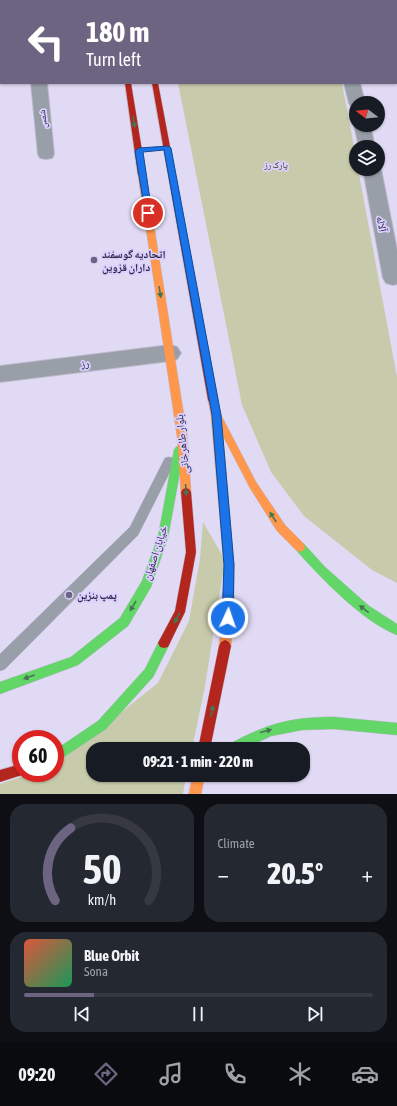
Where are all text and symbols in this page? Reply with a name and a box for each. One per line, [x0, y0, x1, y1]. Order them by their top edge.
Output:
icon: left [20, 16, 72, 68]
text: 180 m [86, 16, 149, 48]
text: Turn left [86, 49, 141, 70]
north arrow [349, 96, 385, 132]
map controls [349, 96, 385, 176]
street label: شمس [37, 109, 49, 129]
one-way arrow [131, 115, 137, 128]
button: layers [349, 140, 385, 176]
park label: پارک رز [263, 160, 288, 171]
pin [131, 196, 165, 230]
icon: arrive [137, 202, 159, 224]
street label: آلاله [375, 215, 389, 233]
place label: اتحادیه گوسفند داران قزوین [102, 248, 166, 275]
marker: اتحادیه گوسفند داران قزوین [89, 255, 99, 265]
one-way arrow [157, 285, 163, 298]
street label: رز [79, 357, 90, 370]
street label: بلوار طاهرخانی [173, 414, 192, 474]
one-way arrow [183, 484, 190, 496]
one-way arrow [269, 511, 277, 522]
street label: خیابان اصفهان [141, 524, 170, 582]
place label: پمپ بنزین [77, 589, 117, 603]
marker: پمپ بنزین [64, 590, 74, 600]
position arrow [207, 597, 249, 639]
one-way arrow [130, 600, 137, 612]
one-way arrow [359, 604, 370, 613]
one-way arrow [174, 612, 180, 624]
one-way arrow [23, 675, 35, 681]
one-way arrow [210, 705, 216, 717]
one-way arrow [261, 728, 273, 734]
speed limit sign: 60 [12, 730, 64, 782]
text: 09:21 · 1 min · 220 m [143, 753, 253, 770]
text: Climate [218, 836, 255, 851]
text: 50 [82, 845, 121, 893]
text: 20.5° [267, 856, 323, 890]
text: − [218, 861, 229, 887]
text: + [362, 861, 373, 887]
text: km/h [88, 892, 116, 908]
text: Blue Orbit [84, 947, 139, 964]
text: Sona [84, 964, 108, 979]
icon: previous [71, 1003, 93, 1025]
icon: pause [187, 1003, 209, 1025]
icon: next [304, 1003, 326, 1025]
icon: directions [92, 1060, 120, 1088]
icon: music [157, 1060, 185, 1088]
icon: phone [221, 1060, 249, 1088]
icon: climate [286, 1060, 314, 1088]
icon: car [351, 1060, 379, 1088]
text: 09:20 [18, 1064, 55, 1085]

